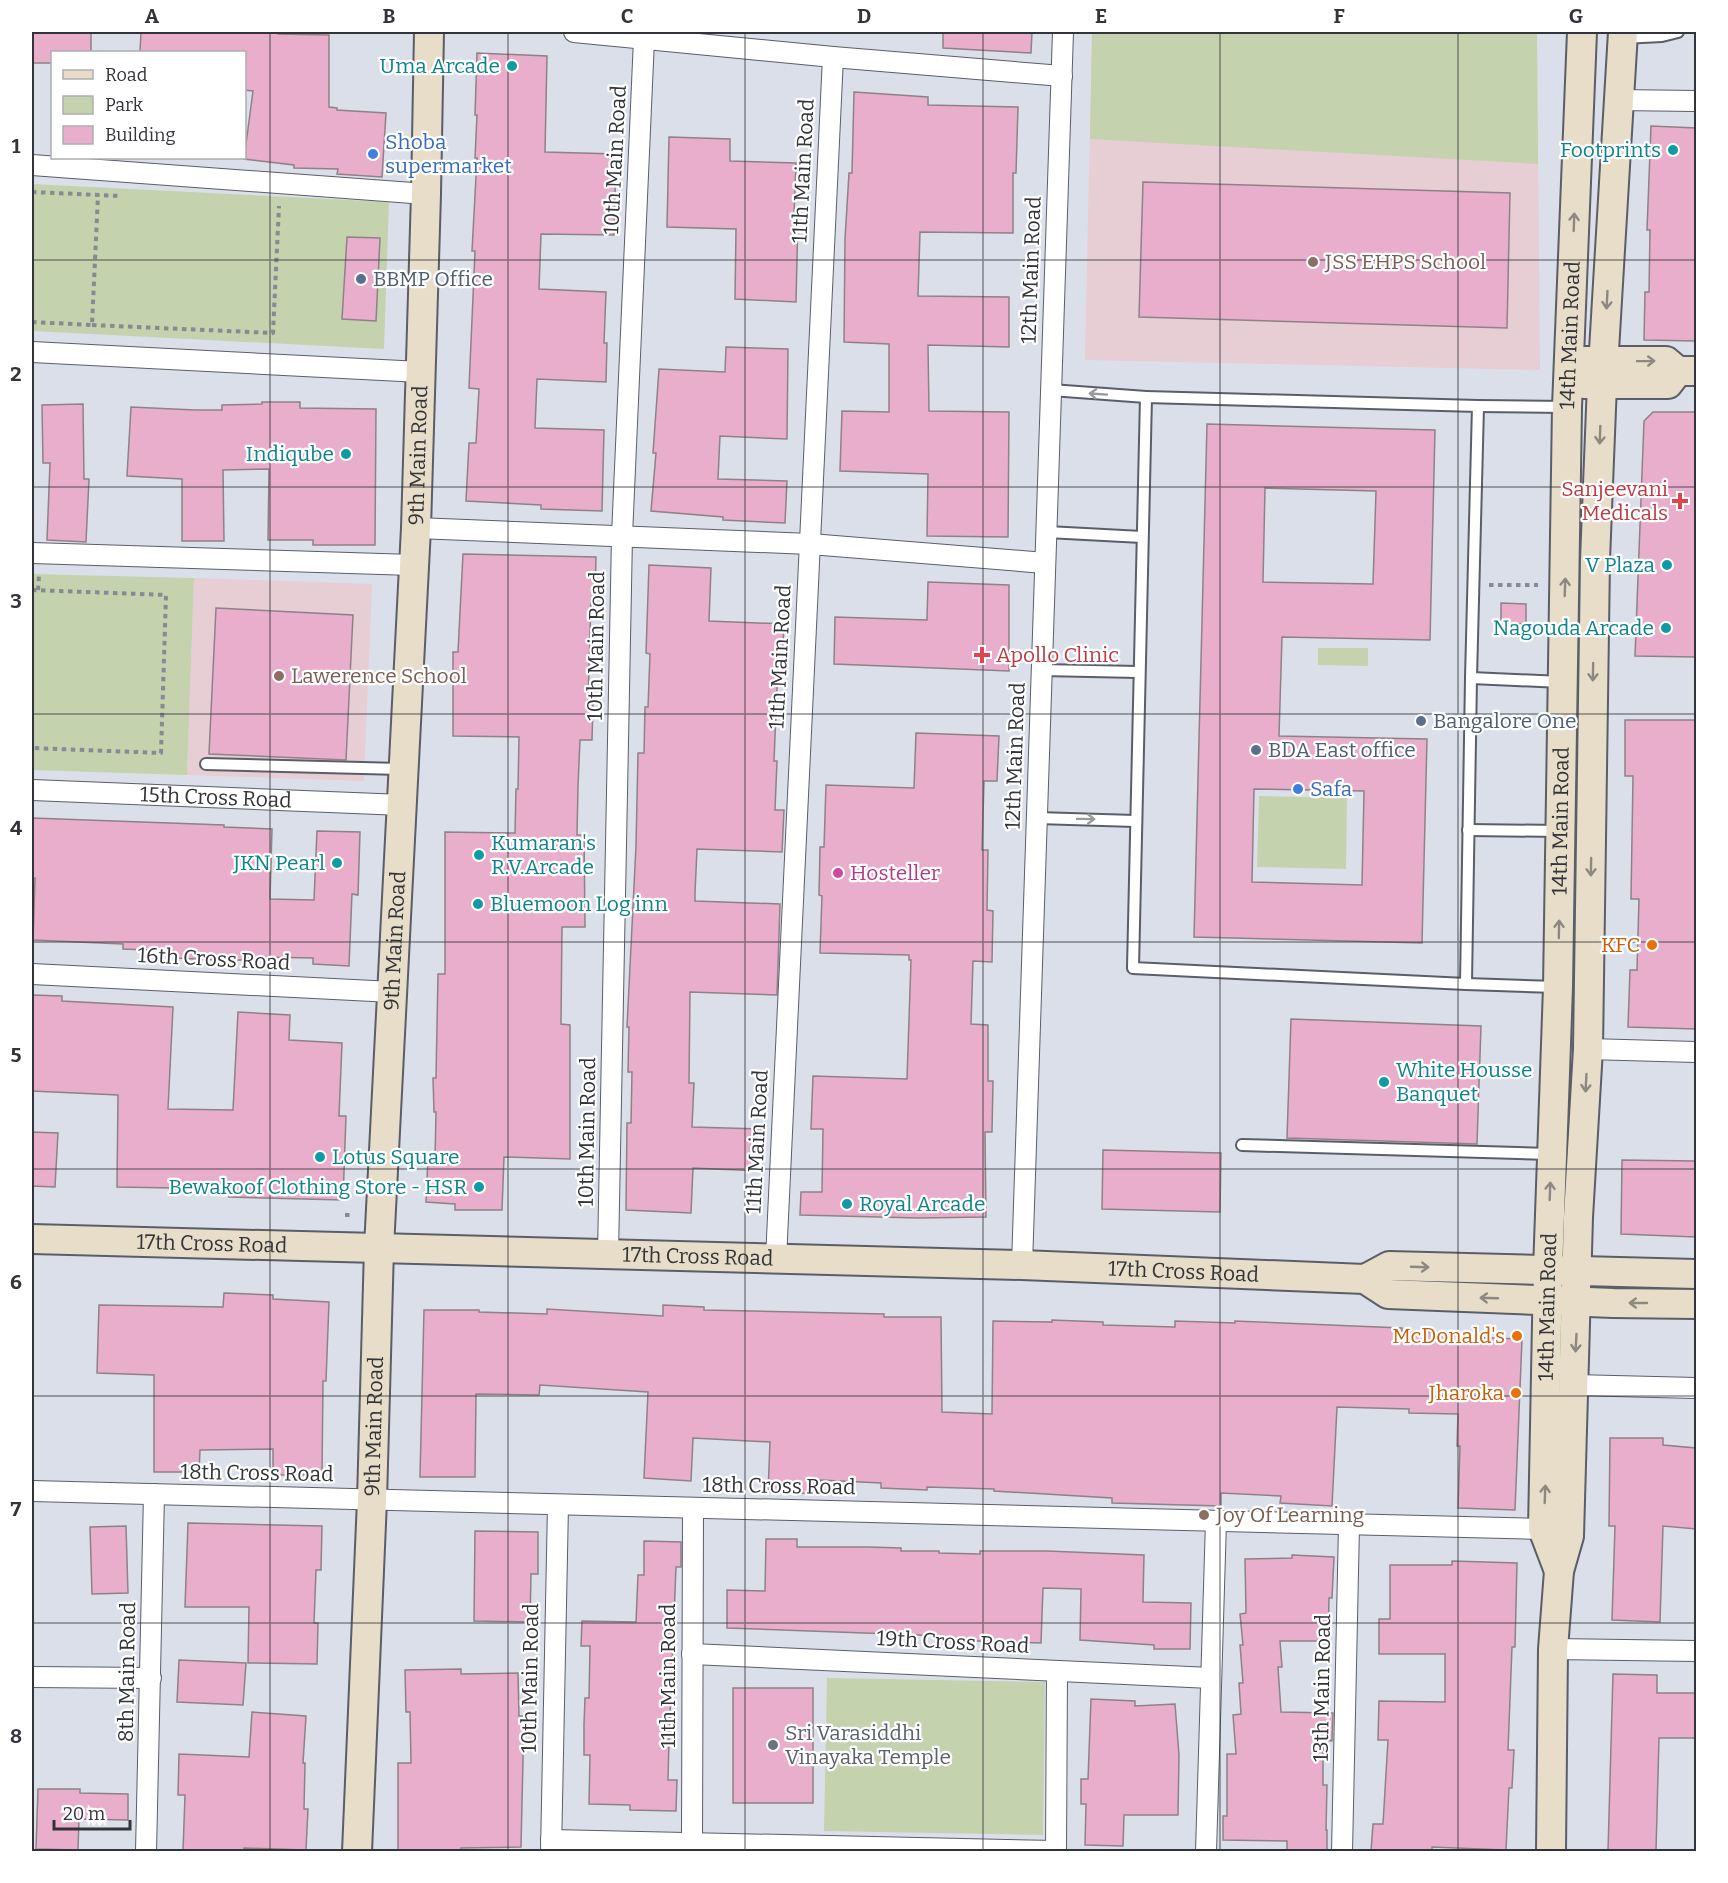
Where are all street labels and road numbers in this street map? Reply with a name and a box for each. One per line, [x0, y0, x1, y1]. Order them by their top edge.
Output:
street label: 10th Main Road [598, 85, 632, 235]
street label: 11th Main Road [786, 98, 820, 244]
street label: 12th Main Road [1015, 196, 1047, 344]
street label: 14th Main Road [1554, 261, 1586, 410]
street label: 9th Main Road [403, 385, 433, 526]
street label: 10th Main Road [582, 571, 610, 721]
street label: 11th Main Road [763, 584, 797, 730]
street label: 12th Main Road [999, 682, 1031, 830]
street label: 14th Main Road [1546, 747, 1575, 896]
street label: 15th Cross Road [139, 781, 292, 813]
street label: 9th Main Road [378, 870, 411, 1011]
street label: 16th Cross Road [137, 942, 291, 976]
street label: 10th Main Road [573, 1057, 601, 1207]
street label: 11th Main Road [740, 1069, 774, 1215]
street label: 17th Cross Road [136, 1229, 288, 1259]
street label: 14th Main Road [1533, 1232, 1562, 1381]
street label: 17th Cross Road [622, 1242, 774, 1271]
street label: 17th Cross Road [1108, 1256, 1260, 1288]
street label: 9th Main Road [359, 1356, 389, 1497]
street label: 18th Cross Road [180, 1459, 334, 1487]
street label: 18th Cross Road [702, 1472, 856, 1500]
street label: 8th Main Road [113, 1602, 141, 1742]
street label: 10th Main Road [516, 1603, 544, 1753]
street label: 11th Main Road [655, 1604, 681, 1748]
street label: 13th Main Road [1308, 1614, 1336, 1762]
street label: 19th Cross Road [876, 1625, 1030, 1659]

